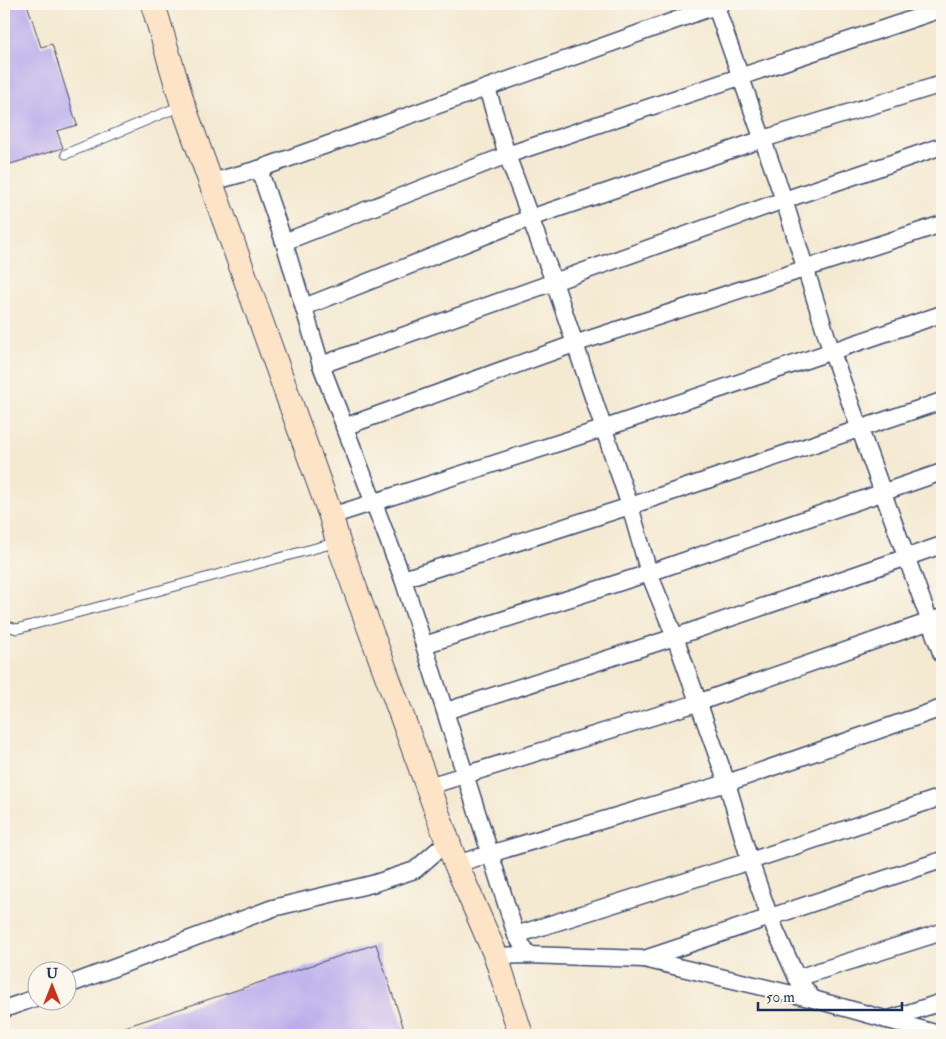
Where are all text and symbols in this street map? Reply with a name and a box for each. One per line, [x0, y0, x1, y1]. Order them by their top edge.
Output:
north arrow [28, 962, 78, 1012]
text: U [46, 965, 58, 982]
scale bar [758, 979, 902, 1011]
text: 50 m [766, 988, 795, 1007]

